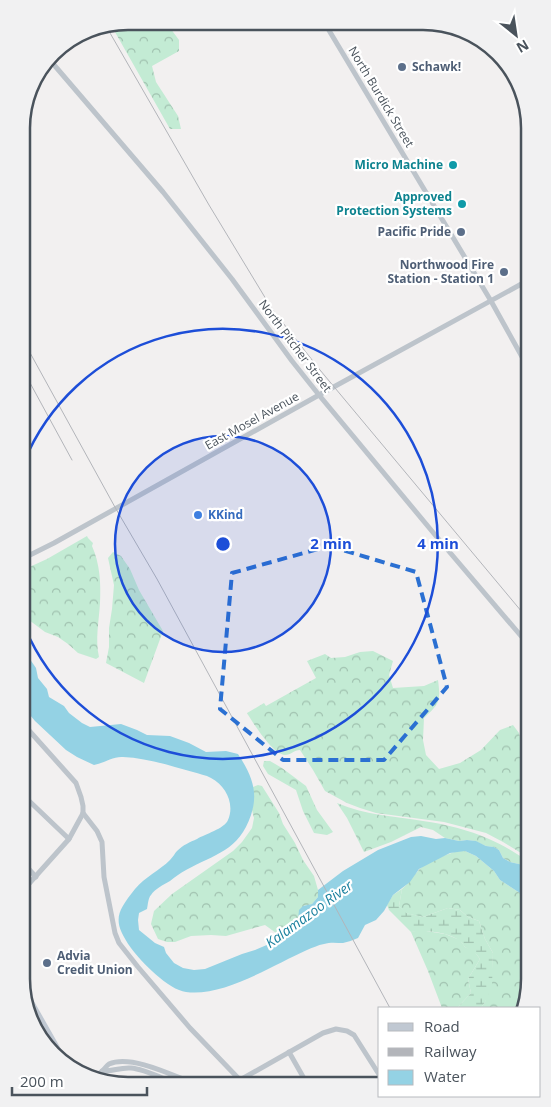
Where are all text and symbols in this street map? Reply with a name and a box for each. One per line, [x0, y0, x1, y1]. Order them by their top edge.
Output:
north arrow [491, 10, 541, 60]
text: N [513, 36, 532, 58]
street label: North Burdick Street [345, 43, 418, 150]
place label: Schawk! [412, 58, 461, 75]
marker: Schawk! [396, 61, 408, 73]
place label: Micro Machine [355, 156, 443, 173]
marker: Micro Machine [447, 159, 459, 171]
place label: Approved Protection Systems [336, 188, 452, 219]
marker: Approved Protection Systems [456, 198, 468, 210]
place label: Pacific Pride [377, 223, 451, 240]
marker: Pacific Pride [455, 226, 467, 238]
place label: Northwood Fire Station - Station 1 [387, 256, 494, 287]
marker: Northwood Fire Station - Station 1 [498, 266, 510, 278]
street label: North Pitcher Street [255, 296, 336, 395]
street label: East Mosel Avenue [202, 388, 302, 453]
place label: KKind [208, 506, 243, 523]
marker: KKind [192, 509, 204, 521]
text: 2 min [310, 533, 352, 553]
text: 4 min [417, 533, 459, 553]
centre of rings [214, 535, 232, 553]
water label: Kalamazoo River [261, 875, 357, 952]
place label: Advia Credit Union [57, 947, 133, 978]
marker: Advia Credit Union [41, 957, 53, 969]
legend [378, 1007, 541, 1097]
text: Road [424, 1016, 460, 1036]
text: Railway [424, 1041, 477, 1061]
scale bar [12, 1064, 148, 1096]
text: Water [424, 1066, 466, 1086]
text: 200 m [20, 1071, 64, 1091]

